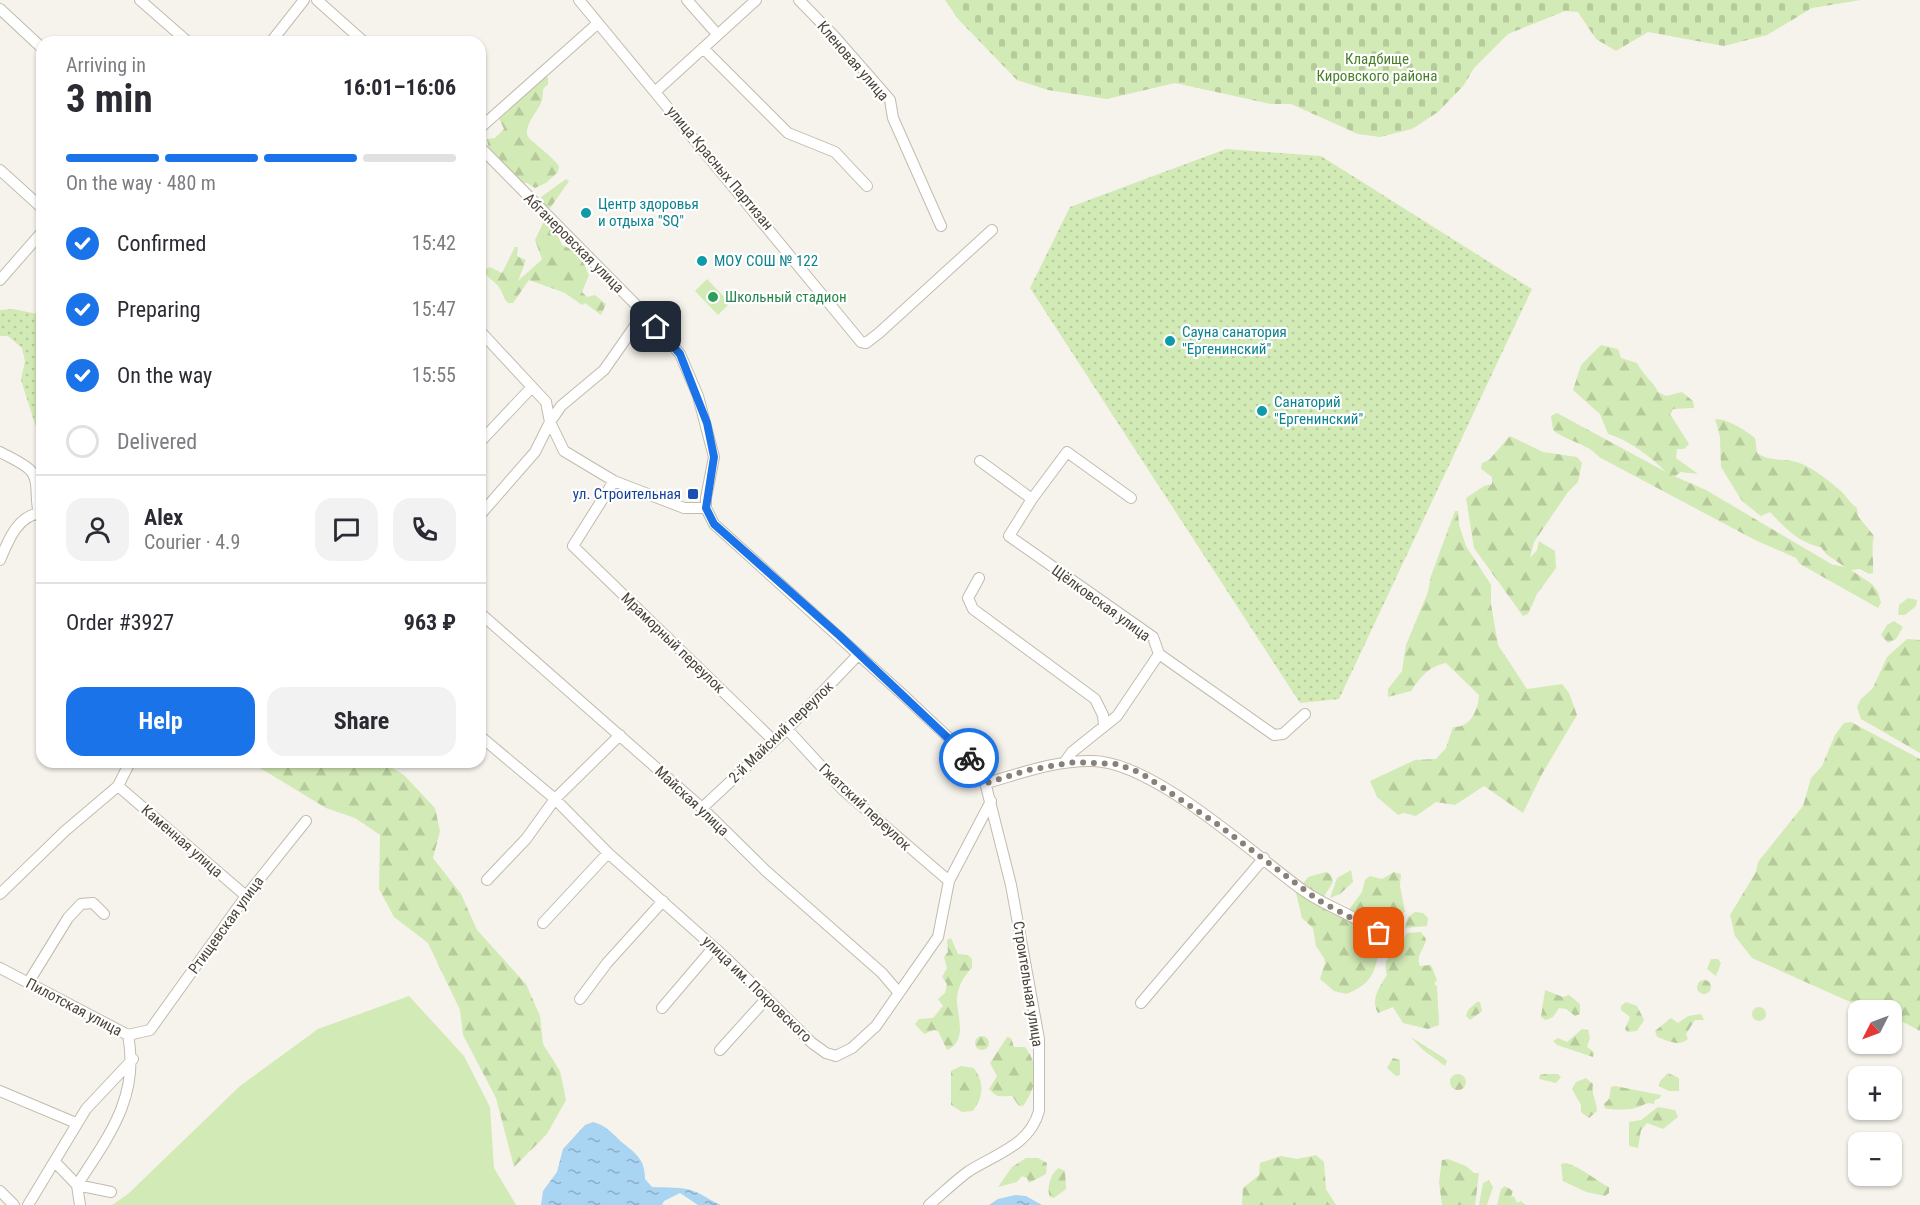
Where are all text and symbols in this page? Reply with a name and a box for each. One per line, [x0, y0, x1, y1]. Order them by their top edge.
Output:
street label: Кленовая улица [813, 17, 893, 105]
park label: Кладбище Кировского района [1317, 50, 1437, 85]
text: Arriving in [66, 53, 146, 77]
text: 16:01–16:06 [343, 75, 456, 100]
text: 3 min [66, 76, 153, 122]
street label: улица Красных Партизан [663, 102, 777, 234]
text: On the way · 480 m [66, 171, 216, 195]
street label: Абганеровская улица [520, 189, 628, 297]
place label: Центр здоровья и отдыха "SQ" [598, 195, 699, 230]
marker: Центр здоровья и отдыха "SQ" [579, 206, 593, 220]
icon: check [66, 227, 99, 260]
text: Confirmed [117, 231, 206, 256]
text: 15:42 [412, 231, 456, 255]
place label: МОУ СОШ № 122 [714, 252, 818, 270]
marker: МОУ СОШ № 122 [695, 254, 709, 268]
place label: Школьный стадион [725, 288, 847, 306]
marker: Школьный стадион [706, 290, 720, 304]
icon: check [66, 293, 99, 326]
text: Preparing [117, 297, 201, 322]
text: 15:47 [412, 297, 456, 321]
pin [630, 301, 681, 352]
icon: home [639, 310, 672, 343]
place label: Сауна санатория "Ергенинский" [1182, 323, 1287, 358]
marker: Сауна санатория "Ергенинский" [1163, 334, 1177, 348]
icon: check [66, 359, 99, 392]
text: On the way [117, 363, 212, 388]
text: 15:55 [412, 363, 456, 387]
place label: Санаторий "Ергенинский" [1274, 393, 1363, 428]
marker: Санаторий "Ергенинский" [1255, 404, 1269, 418]
text: Delivered [117, 429, 197, 454]
place label: ул. Строительная [573, 485, 681, 503]
marker: ул. Строительная [686, 487, 700, 501]
button: person [66, 498, 129, 561]
button: chat [315, 498, 378, 561]
button: phone [393, 498, 456, 561]
text: Alex [144, 505, 183, 530]
text: Courier · 4.9 [144, 530, 240, 554]
street label: Щёлковская улица [1048, 561, 1154, 645]
street label: Мраморный переулок [618, 589, 728, 697]
text: Order #3927 [66, 610, 174, 635]
text: 963 ₽ [404, 610, 456, 635]
street label: 2-й Майский переулок [725, 677, 837, 787]
button: Help [66, 687, 255, 756]
button: Share [267, 687, 456, 756]
courier [939, 728, 999, 788]
icon: bike [953, 742, 986, 775]
street label: Гжатский переулок [815, 760, 915, 854]
street label: Майская улица [651, 762, 733, 840]
street label: Каменная улица [138, 801, 226, 881]
street label: Ртищевская улица [185, 873, 267, 977]
pin [1353, 907, 1404, 958]
icon: bag [1362, 916, 1395, 949]
street label: Строительная улица [1009, 920, 1047, 1048]
street label: улица им. Покровского [698, 932, 816, 1046]
street label: Пилотская улица [23, 974, 125, 1040]
north arrow [1848, 1000, 1902, 1054]
map controls [1848, 1000, 1902, 1186]
button: + [1848, 1066, 1902, 1120]
button: − [1848, 1132, 1902, 1186]

